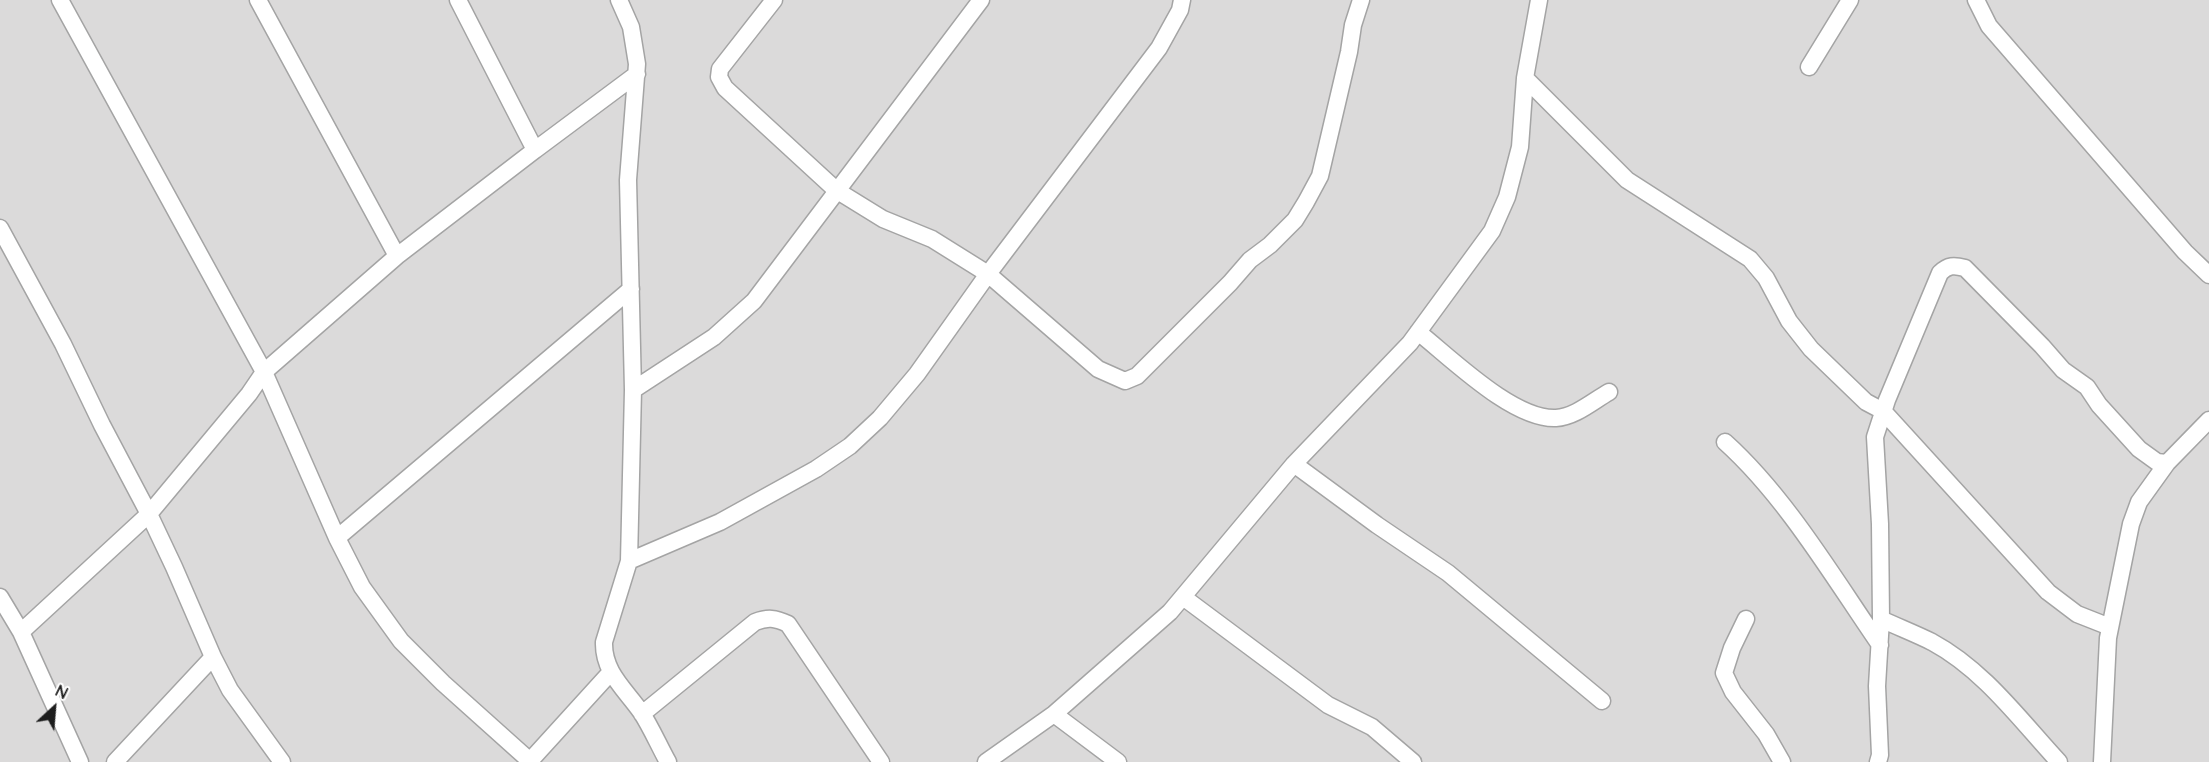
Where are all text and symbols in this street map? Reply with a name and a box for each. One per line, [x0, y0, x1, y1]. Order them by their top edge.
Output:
north arrow [24, 678, 84, 738]
text: N [52, 680, 72, 703]

